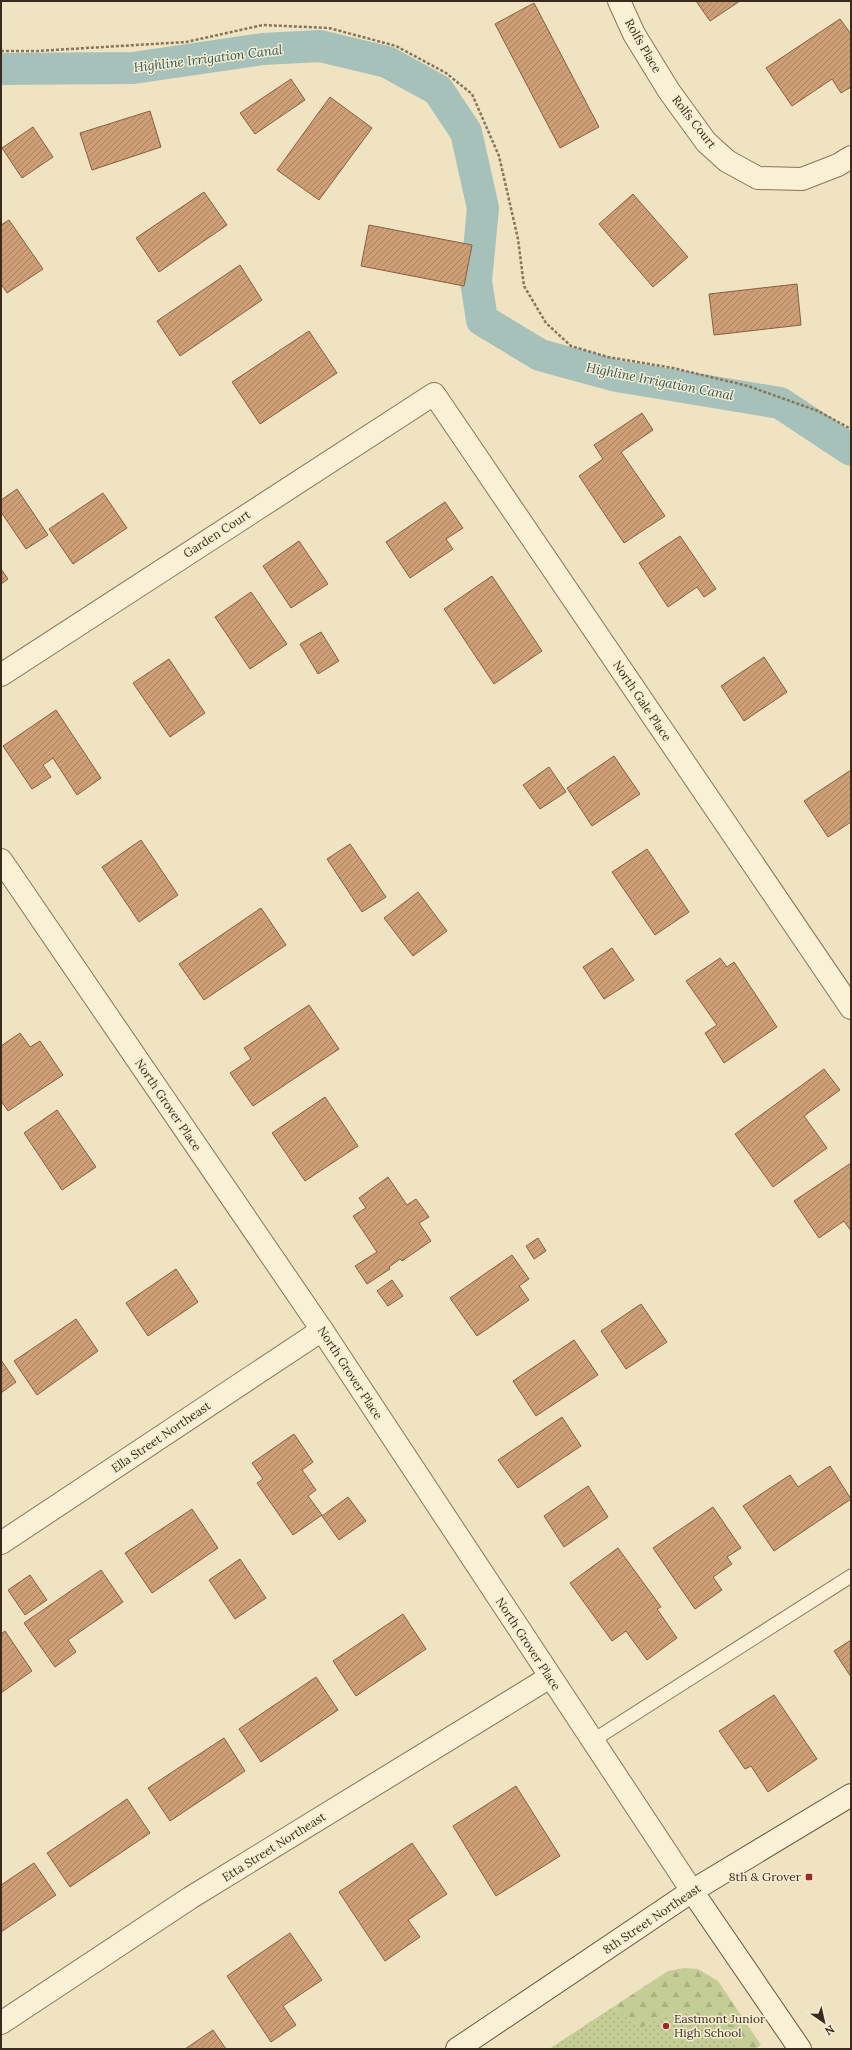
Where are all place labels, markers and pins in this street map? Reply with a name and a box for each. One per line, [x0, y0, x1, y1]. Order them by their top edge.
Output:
place label: 8th & Grover [729, 1869, 802, 1884]
marker: 8th & Grover [804, 1872, 814, 1882]
place label: Eastmont Junior High School [674, 2011, 766, 2040]
marker: Eastmont Junior High School [661, 2021, 671, 2031]

